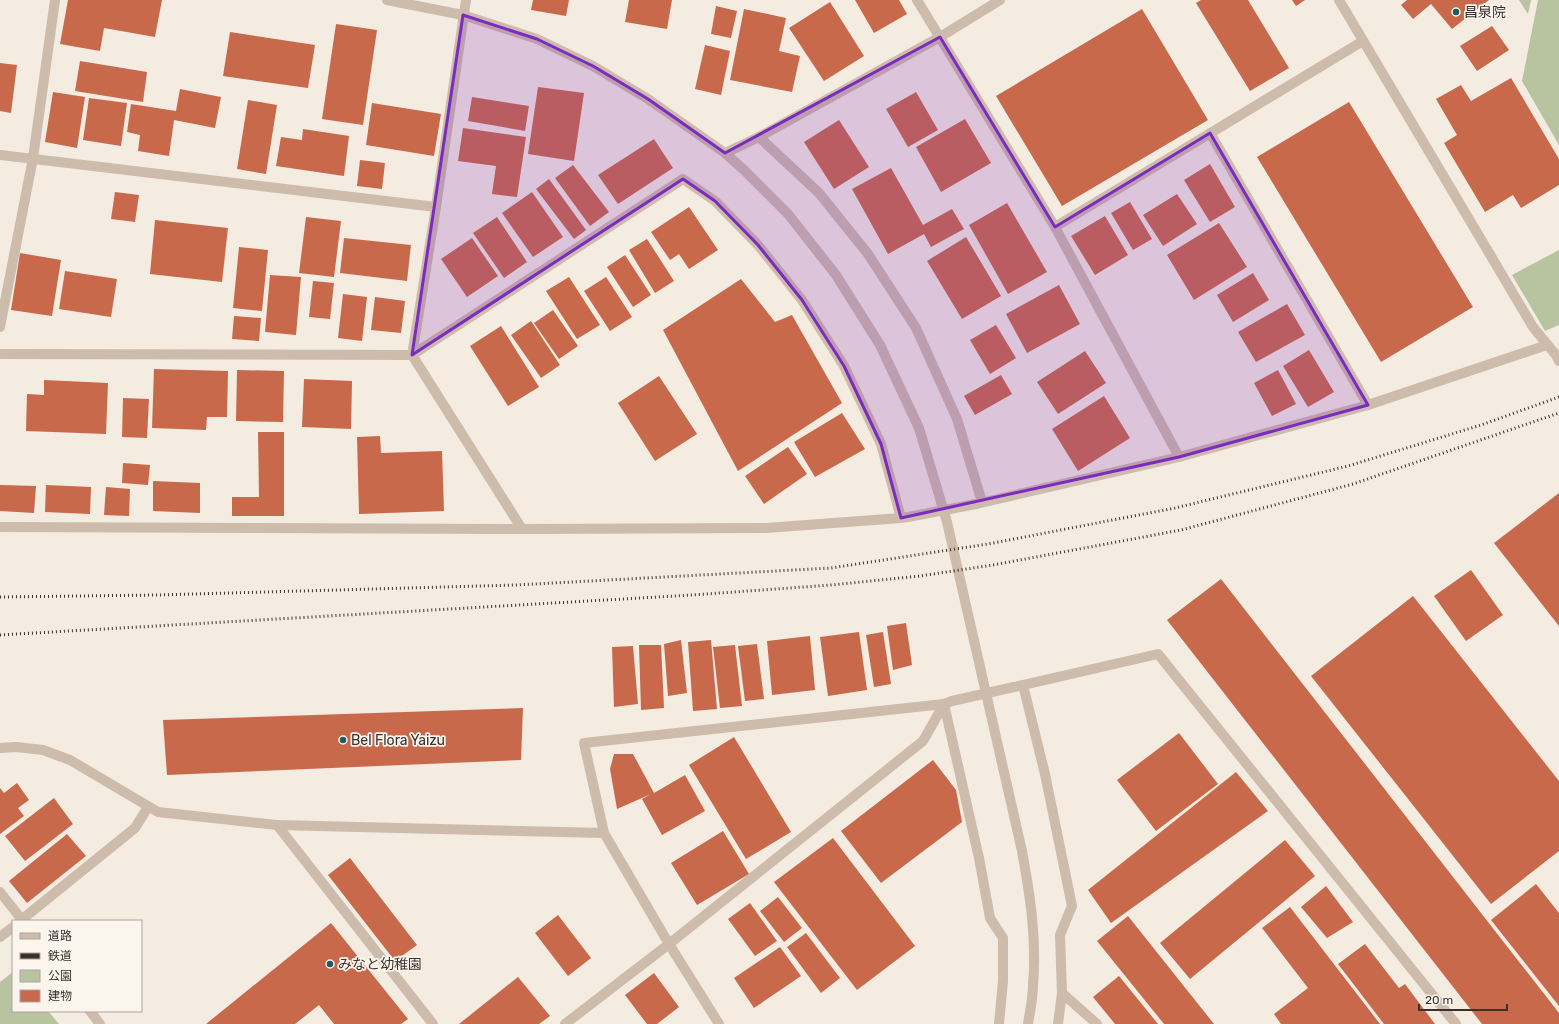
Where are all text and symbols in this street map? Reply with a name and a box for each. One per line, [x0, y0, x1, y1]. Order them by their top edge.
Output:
place label: 昌泉院 [1464, 4, 1506, 21]
marker: 昌泉院 [1451, 7, 1461, 17]
place label: Bel Flora Yaizu [351, 732, 445, 749]
marker: Bel Flora Yaizu [338, 735, 348, 745]
legend [12, 920, 142, 1012]
text: 道路 [48, 929, 72, 943]
text: 鉄道 [48, 949, 72, 963]
place label: みなと幼稚園 [338, 956, 422, 973]
marker: みなと幼稚園 [325, 959, 335, 969]
text: 公園 [48, 969, 72, 983]
scale bar [1419, 986, 1507, 1012]
text: 建物 [48, 989, 72, 1003]
text: 20 m [1425, 993, 1453, 1007]

